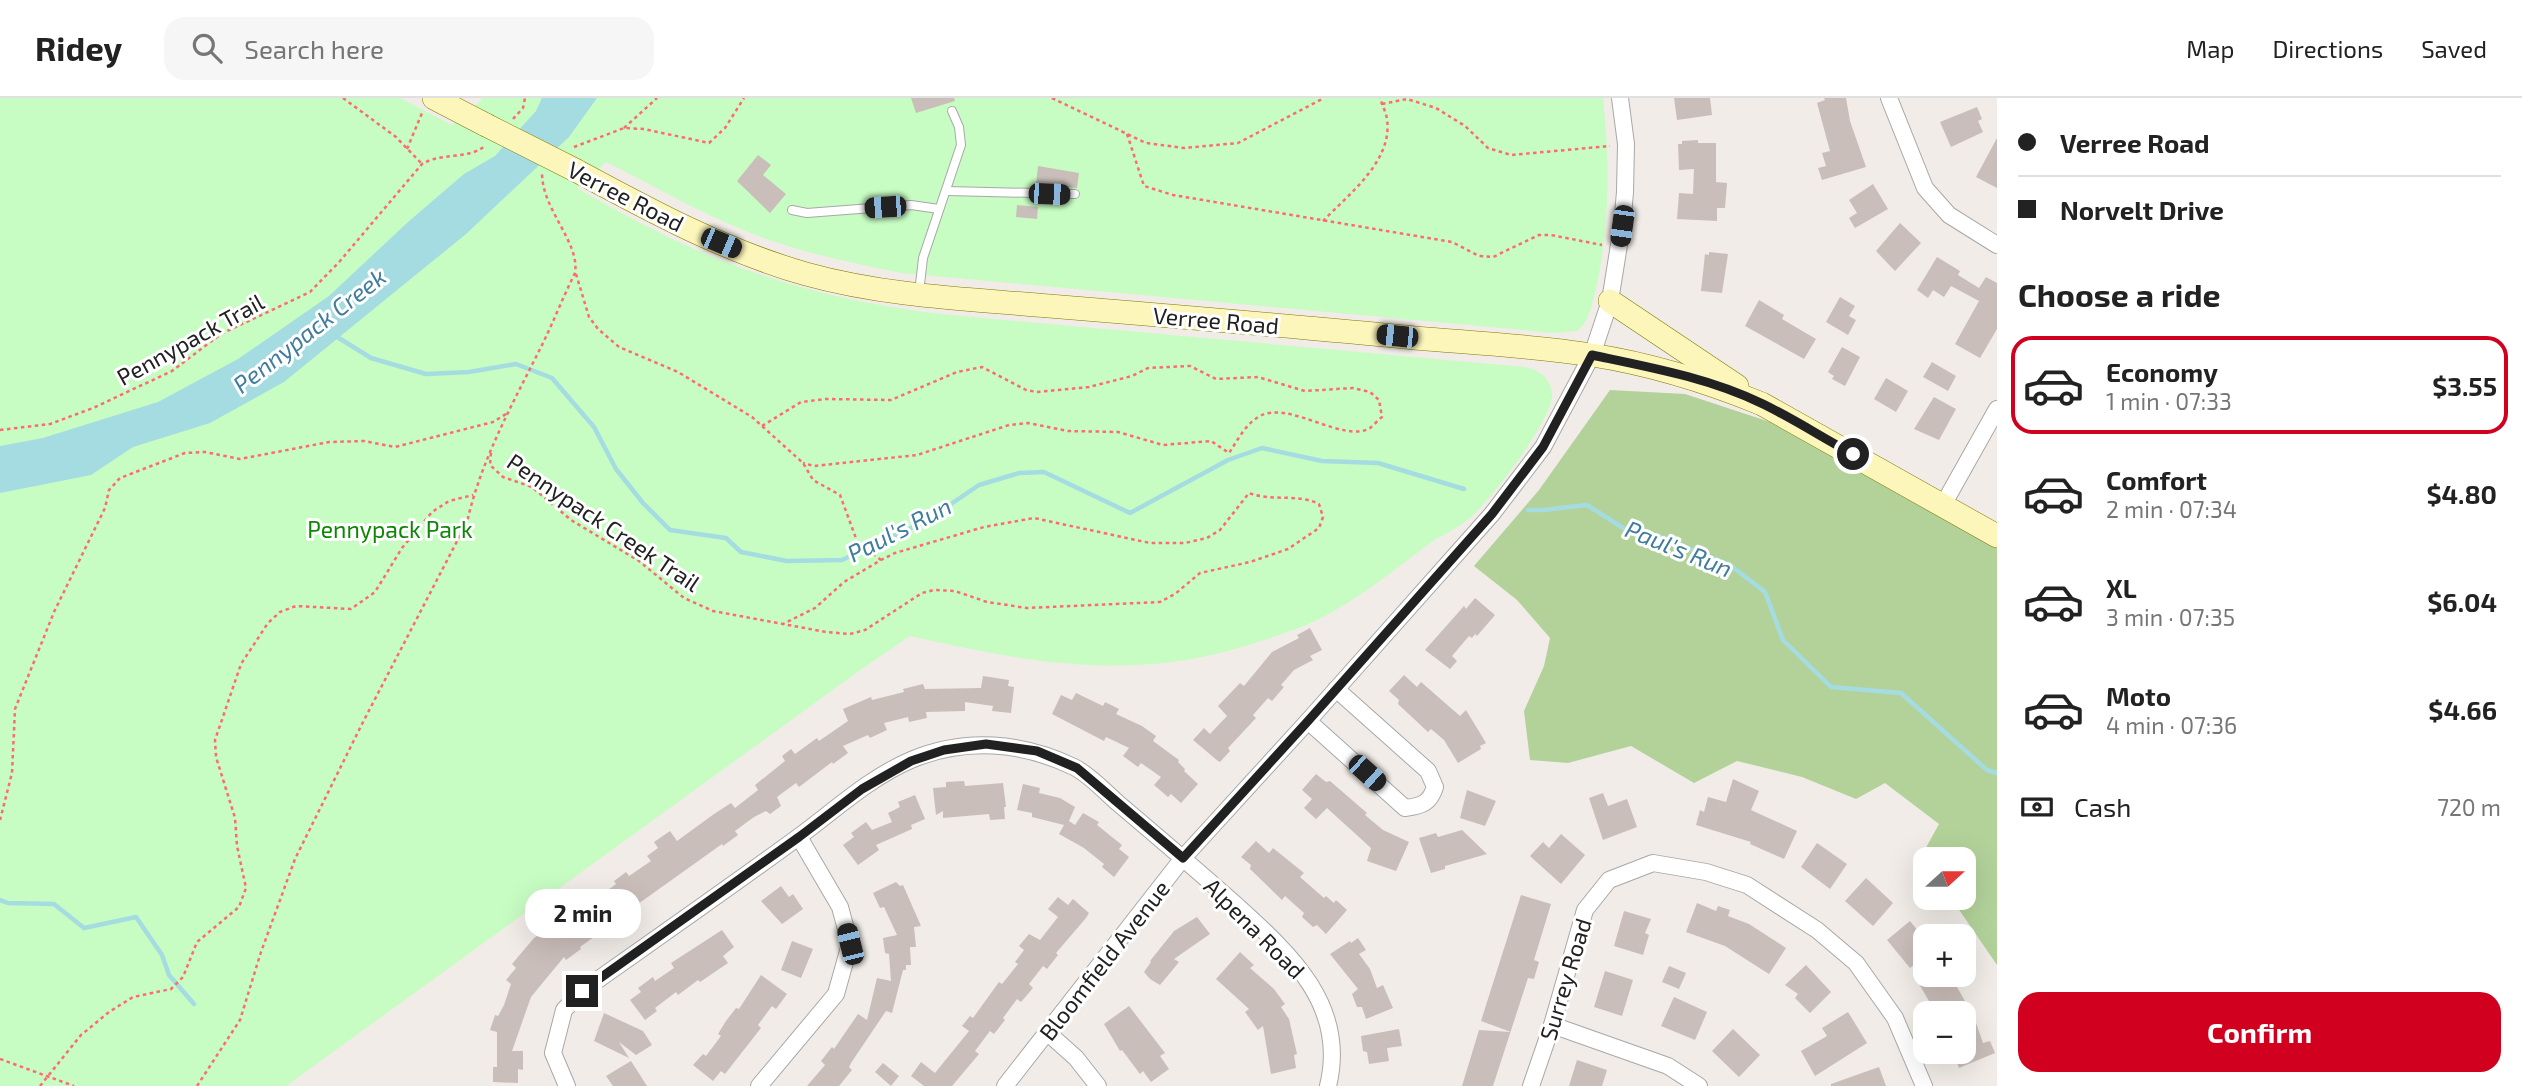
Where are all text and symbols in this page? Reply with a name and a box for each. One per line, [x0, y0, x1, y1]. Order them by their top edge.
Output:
search box [164, 17, 654, 80]
text: Ridey [35, 28, 122, 68]
icon: search [188, 29, 226, 67]
text: Search here [244, 33, 384, 64]
text: Map [2186, 34, 2234, 63]
text: Directions [2272, 34, 2383, 63]
text: Saved [2421, 34, 2487, 63]
text: Verree Road [2060, 127, 2210, 158]
street label: Verree Road [563, 155, 689, 237]
car [1028, 183, 1071, 205]
text: Norvelt Drive [2060, 194, 2224, 225]
car [864, 195, 907, 219]
car [1609, 204, 1636, 248]
car [698, 225, 745, 261]
water label: Pennypack Creek [227, 261, 391, 399]
text: Choose a ride [2018, 275, 2221, 313]
street label: Pennypack Trail [112, 287, 268, 391]
street label: Verree Road [1152, 301, 1280, 339]
car [1376, 323, 1419, 349]
icon: car [2022, 354, 2085, 417]
text: Economy [2106, 356, 2218, 387]
text: $3.55 [2432, 370, 2497, 401]
text: 1 min · 07:33 [2106, 387, 2232, 415]
route start [1837, 438, 1869, 470]
street label: Pennypack Creek Trail [502, 447, 706, 597]
icon: car [2022, 462, 2085, 525]
text: Comfort [2106, 464, 2207, 495]
text: $4.80 [2426, 478, 2497, 509]
water label: Paul's Run [842, 490, 956, 568]
text: 2 min · 07:34 [2106, 495, 2237, 523]
water label: Paul's Run [1621, 513, 1737, 583]
park label: Pennypack Park [307, 515, 473, 543]
icon: car [2022, 570, 2085, 633]
text: XL [2106, 572, 2137, 603]
text: $6.04 [2427, 586, 2497, 617]
text: 3 min · 07:35 [2106, 603, 2235, 631]
icon: car [2022, 678, 2085, 741]
text: Moto [2106, 680, 2171, 711]
text: $4.66 [2428, 694, 2497, 725]
text: 4 min · 07:36 [2106, 711, 2237, 739]
car [1345, 751, 1390, 795]
icon: cash [2018, 788, 2056, 826]
text: Cash [2074, 791, 2131, 822]
text: 720 m [2437, 793, 2501, 821]
north arrow [1913, 847, 1976, 910]
map controls [1913, 847, 1976, 1064]
street label: Alpena Road [1199, 872, 1311, 984]
street label: Bloomfield Avenue [1033, 874, 1175, 1046]
callout: 2 min [524, 890, 640, 938]
text: 2 min [554, 899, 612, 927]
street label: Surrey Road [1533, 915, 1597, 1043]
car [835, 921, 866, 967]
button: + [1913, 924, 1976, 987]
route end [566, 975, 598, 1007]
button: Confirm [2018, 992, 2501, 1072]
button: − [1913, 1001, 1976, 1064]

